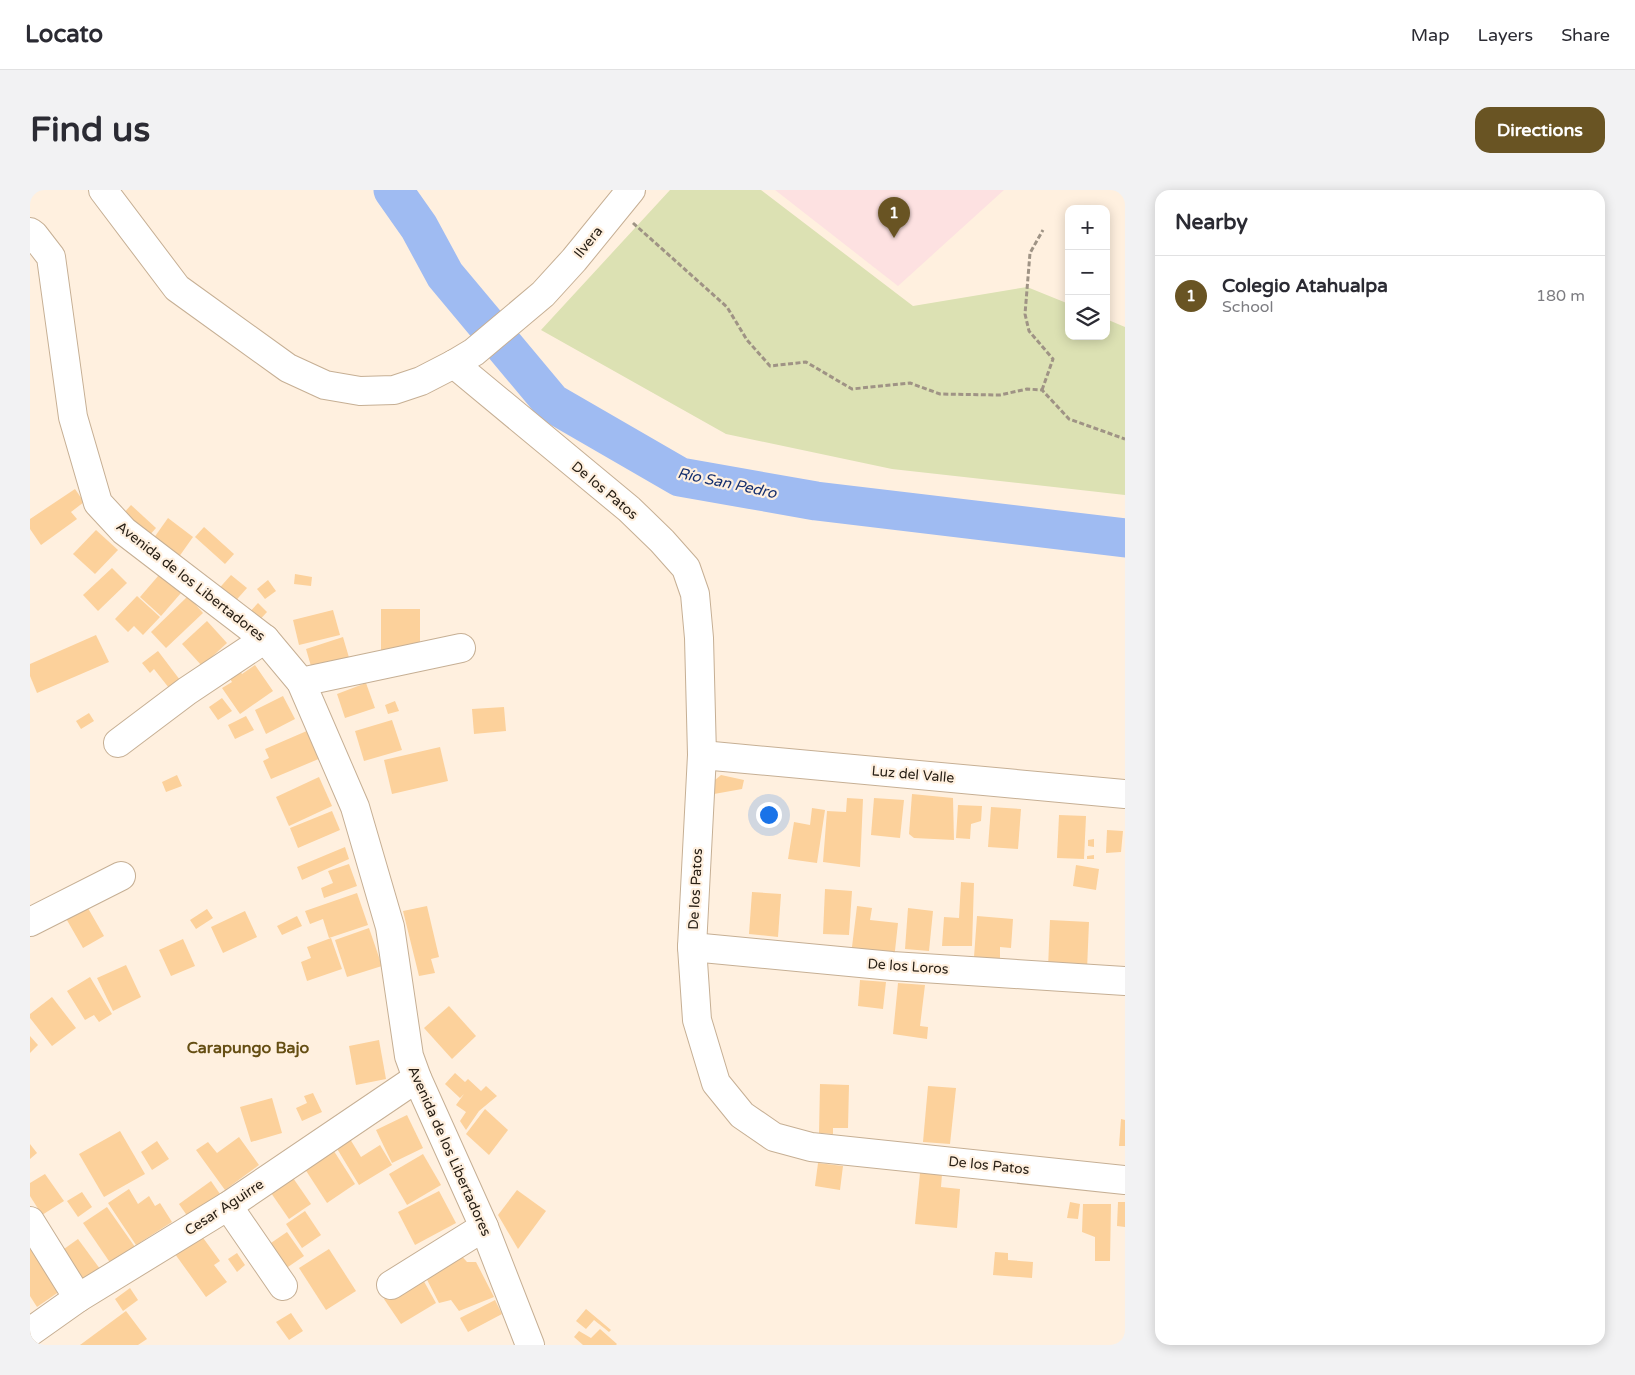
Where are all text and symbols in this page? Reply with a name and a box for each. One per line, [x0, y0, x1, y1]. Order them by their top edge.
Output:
text: Locato [25, 20, 103, 49]
text: Map [1411, 24, 1450, 46]
text: Layers [1478, 24, 1533, 46]
text: Share [1561, 24, 1610, 46]
button: Directions [1475, 107, 1605, 153]
text: Find us [30, 109, 150, 151]
pin: 1 [878, 197, 910, 238]
map controls [1065, 205, 1110, 340]
button: + [1065, 205, 1110, 250]
text: Nearby [1175, 210, 1248, 235]
street label: Ilvera [571, 223, 606, 262]
button: − [1065, 250, 1110, 295]
text: Colegio Atahualpa [1222, 275, 1388, 297]
text: 1 [1186, 286, 1196, 306]
text: 180 m [1536, 286, 1585, 306]
button: layers [1065, 295, 1110, 340]
text: School [1222, 297, 1274, 317]
street label: De los Patos [568, 458, 642, 523]
water label: Río San Pedro [676, 464, 779, 502]
street label: Avenida de los Libertadores [113, 518, 269, 645]
street label: Luz del Valle [871, 762, 955, 787]
your location [756, 802, 782, 828]
street label: De los Patos [685, 848, 706, 930]
street label: De los Loros [867, 955, 949, 978]
district label: Carapungo Bajo [187, 1038, 310, 1058]
street label: Avenida de los Libertadores [404, 1064, 495, 1239]
street label: De los Patos [948, 1153, 1031, 1178]
street label: Cesar Aguirre [182, 1176, 267, 1239]

